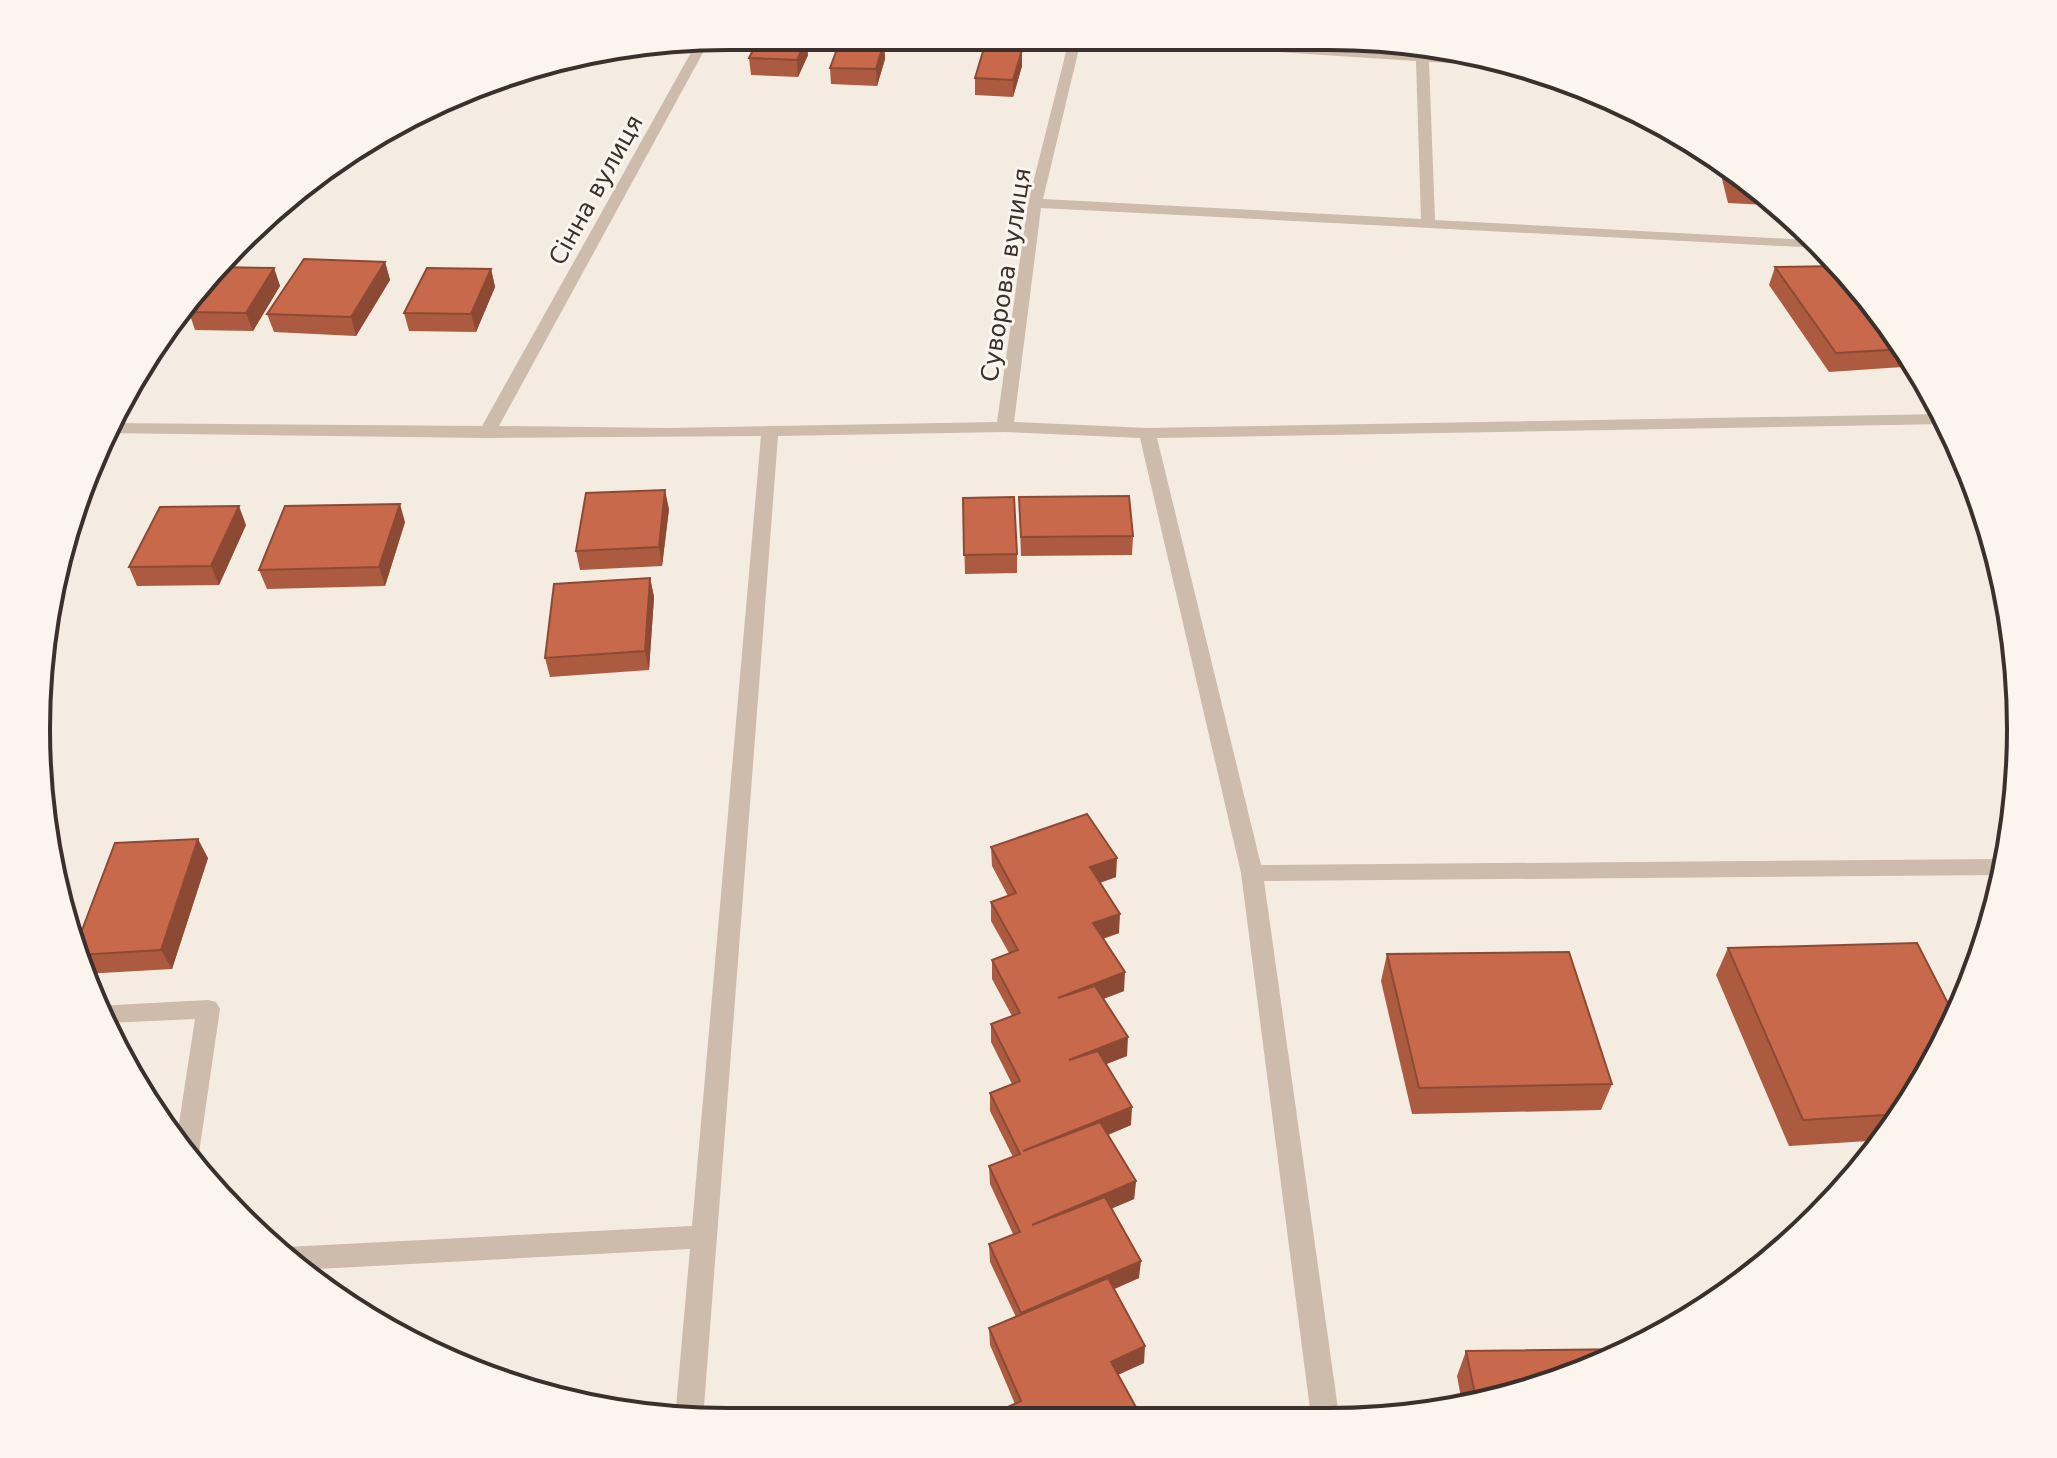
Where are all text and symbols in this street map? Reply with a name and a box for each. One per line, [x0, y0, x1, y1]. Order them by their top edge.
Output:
street label: Сінна вулиця [543, 110, 649, 270]
street label: Суворова вулиця [975, 166, 1037, 384]

